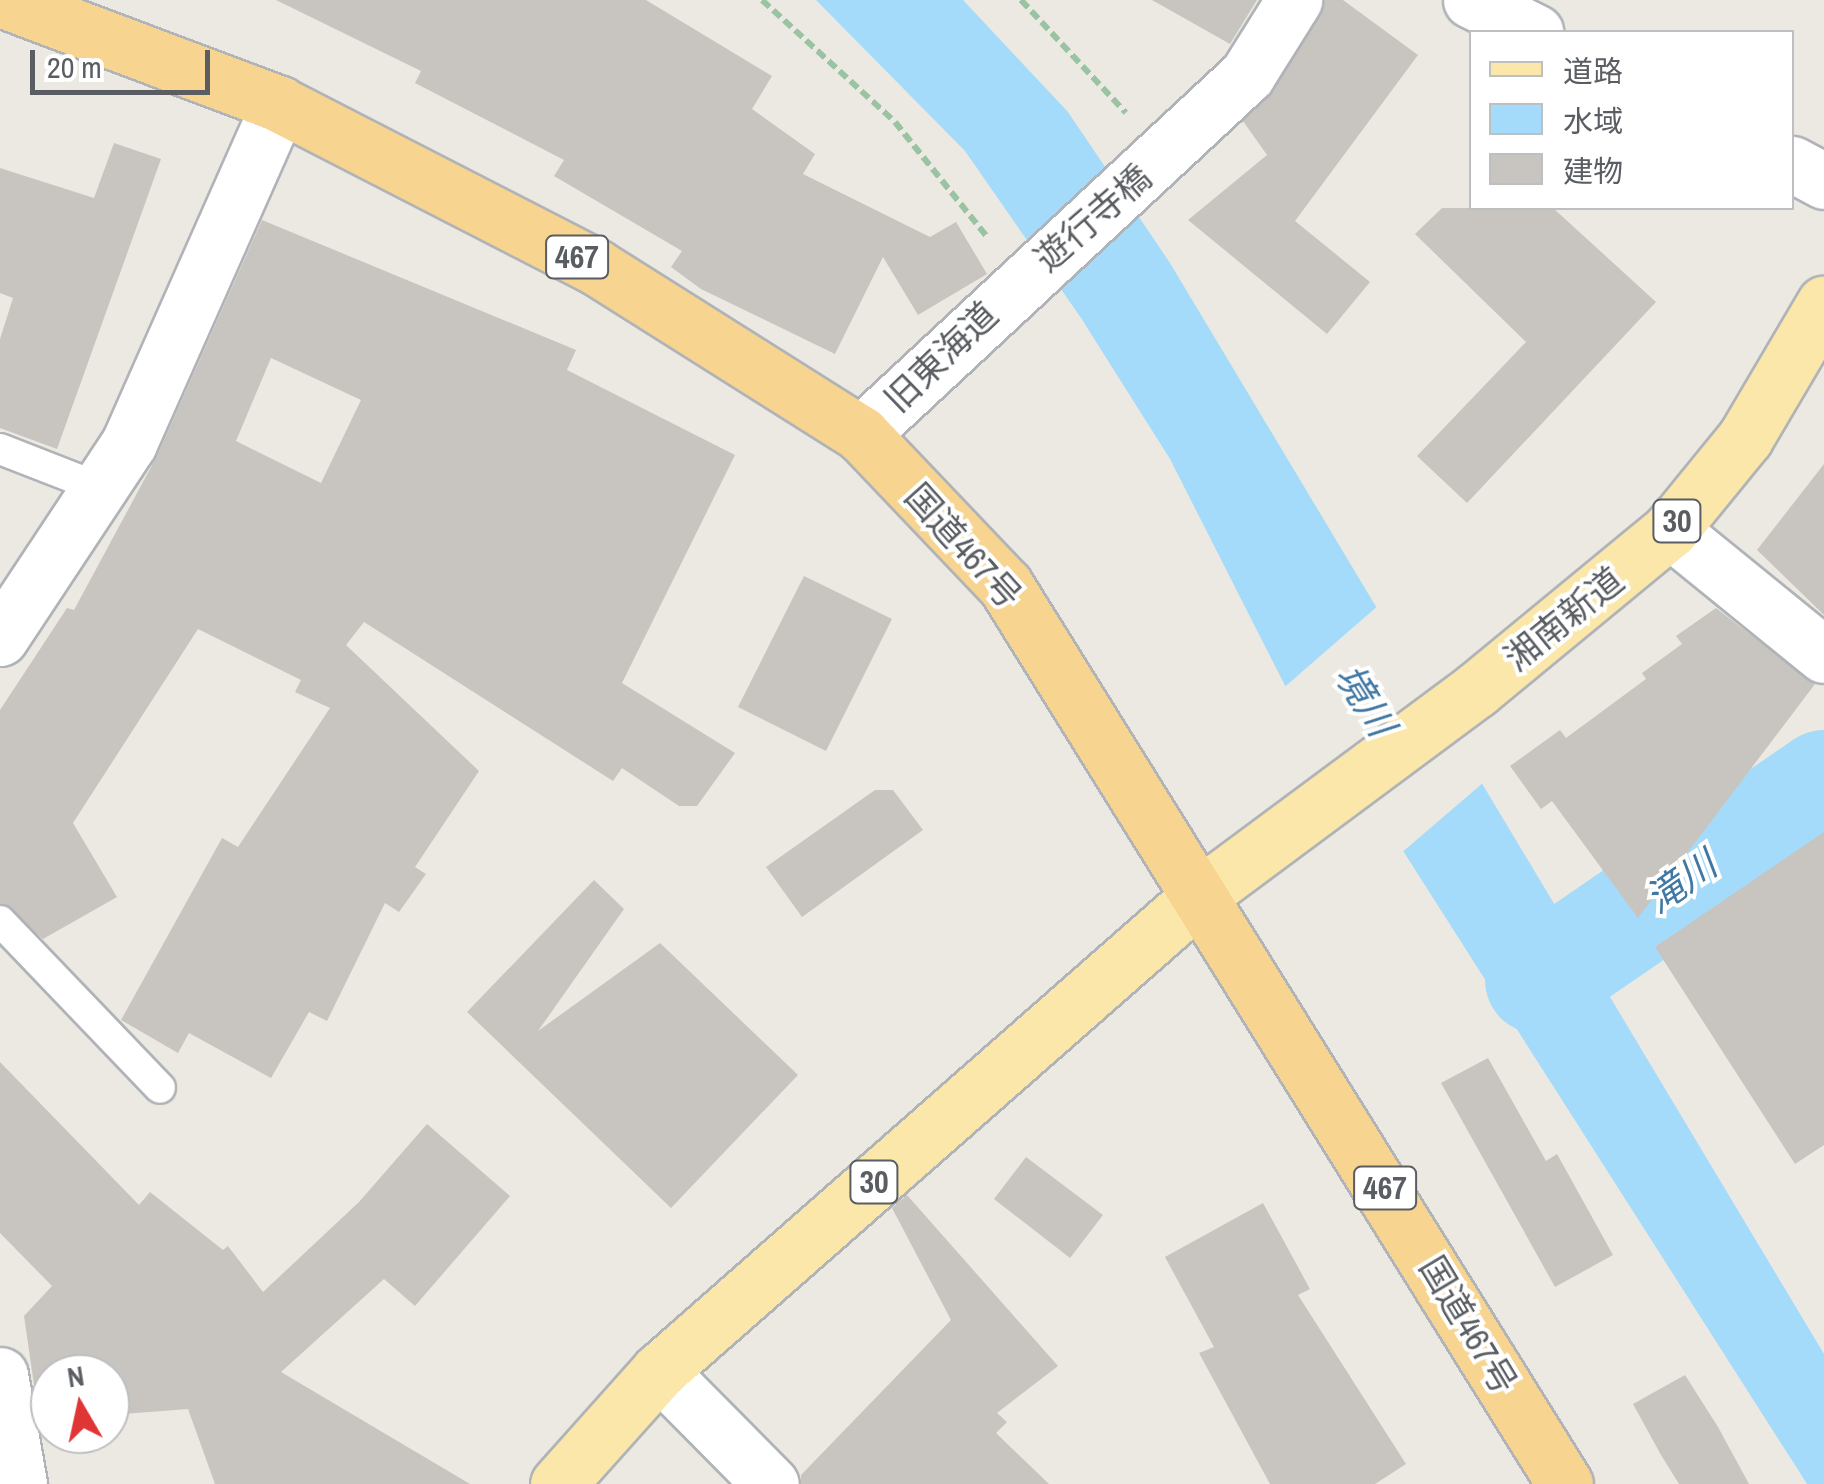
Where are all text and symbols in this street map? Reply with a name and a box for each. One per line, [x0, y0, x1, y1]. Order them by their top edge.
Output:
scale bar [35, 30, 215, 92]
legend [1469, 30, 1794, 210]
text: 20 m [47, 47, 102, 87]
text: 道路 [1563, 51, 1623, 91]
text: 水域 [1563, 101, 1623, 141]
text: 建物 [1563, 151, 1623, 191]
street label: 遊行寺橋 [1026, 156, 1160, 280]
road number: 467 [544, 230, 610, 284]
street label: 旧東海道 [876, 293, 1006, 421]
street label: 国道467号 [896, 475, 1030, 617]
road number: 30 [1652, 494, 1702, 548]
street label: 湘南新道 [1496, 559, 1632, 679]
water label: 境川 [1326, 656, 1404, 744]
water label: 滝川 [1637, 842, 1725, 922]
road number: 30 [849, 1155, 899, 1209]
road number: 467 [1352, 1161, 1418, 1215]
street label: 国道467号 [1411, 1249, 1525, 1401]
north arrow [30, 1354, 130, 1454]
text: N [64, 1356, 87, 1396]

